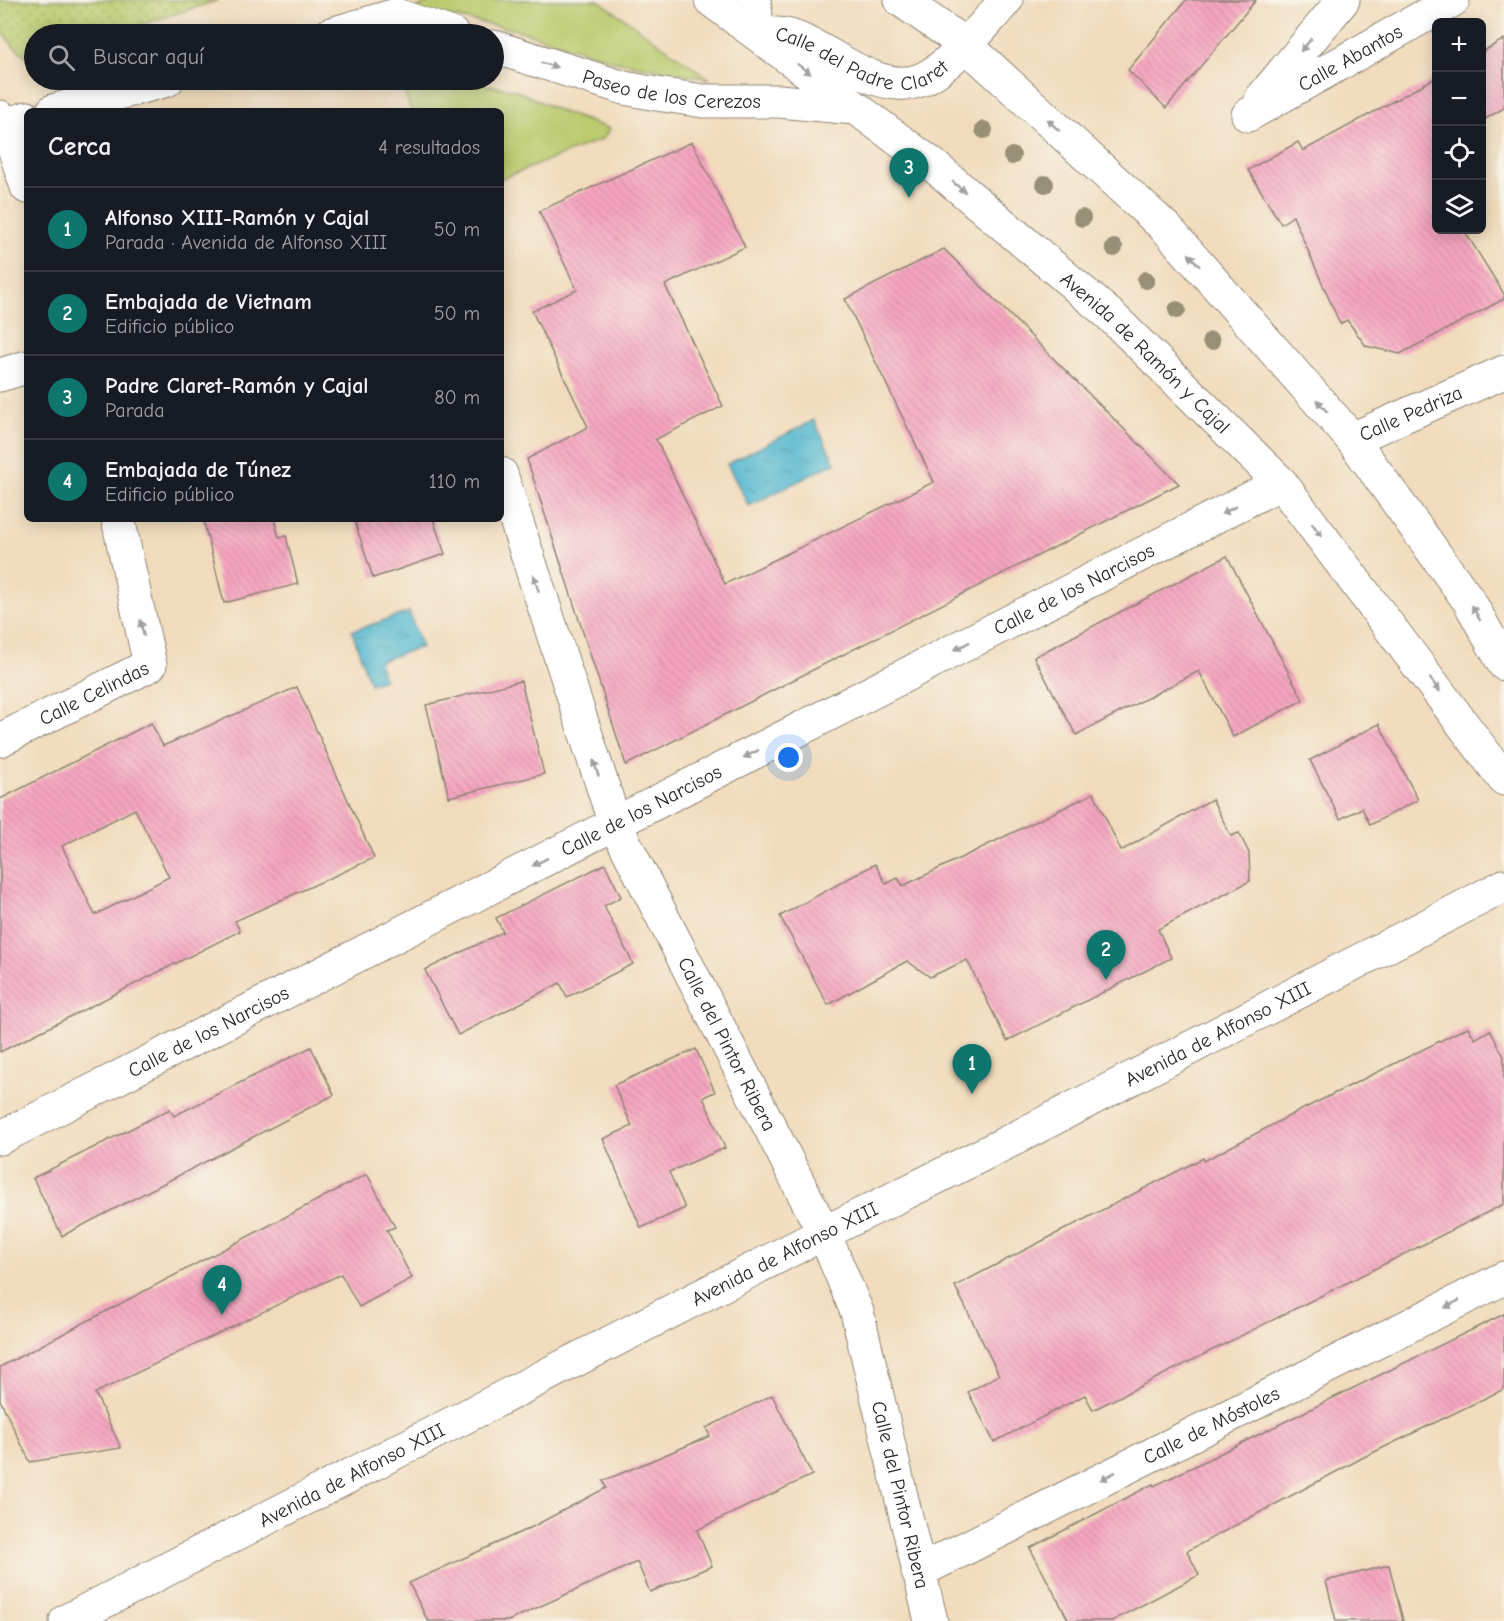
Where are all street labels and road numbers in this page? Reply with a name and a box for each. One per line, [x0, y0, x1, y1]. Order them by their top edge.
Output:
street label: Calle Abantos [1294, 20, 1406, 97]
street label: Calle del Padre Claret [774, 23, 954, 95]
street label: Paseo de los Cerezos [580, 65, 761, 113]
street label: Avenida de Ramón y Cajal [1056, 267, 1235, 438]
street label: Calle Pedriza [1356, 381, 1466, 446]
street label: Calle de los Narcisos [990, 539, 1158, 640]
street label: Calle Celindas [35, 656, 153, 731]
street label: Calle de los Narcisos [557, 760, 725, 861]
street label: Calle del Pintor Ribera [673, 953, 781, 1135]
street label: Avenida de Alfonso XIII [1121, 977, 1315, 1091]
street label: Calle de los Narcisos [124, 981, 293, 1083]
street label: Avenida de Alfonso XIII [688, 1197, 882, 1311]
street label: Calle de Móstoles [1139, 1382, 1283, 1469]
street label: Calle del Pintor Ribera [867, 1399, 934, 1591]
street label: Avenida de Alfonso XIII [255, 1418, 449, 1532]

